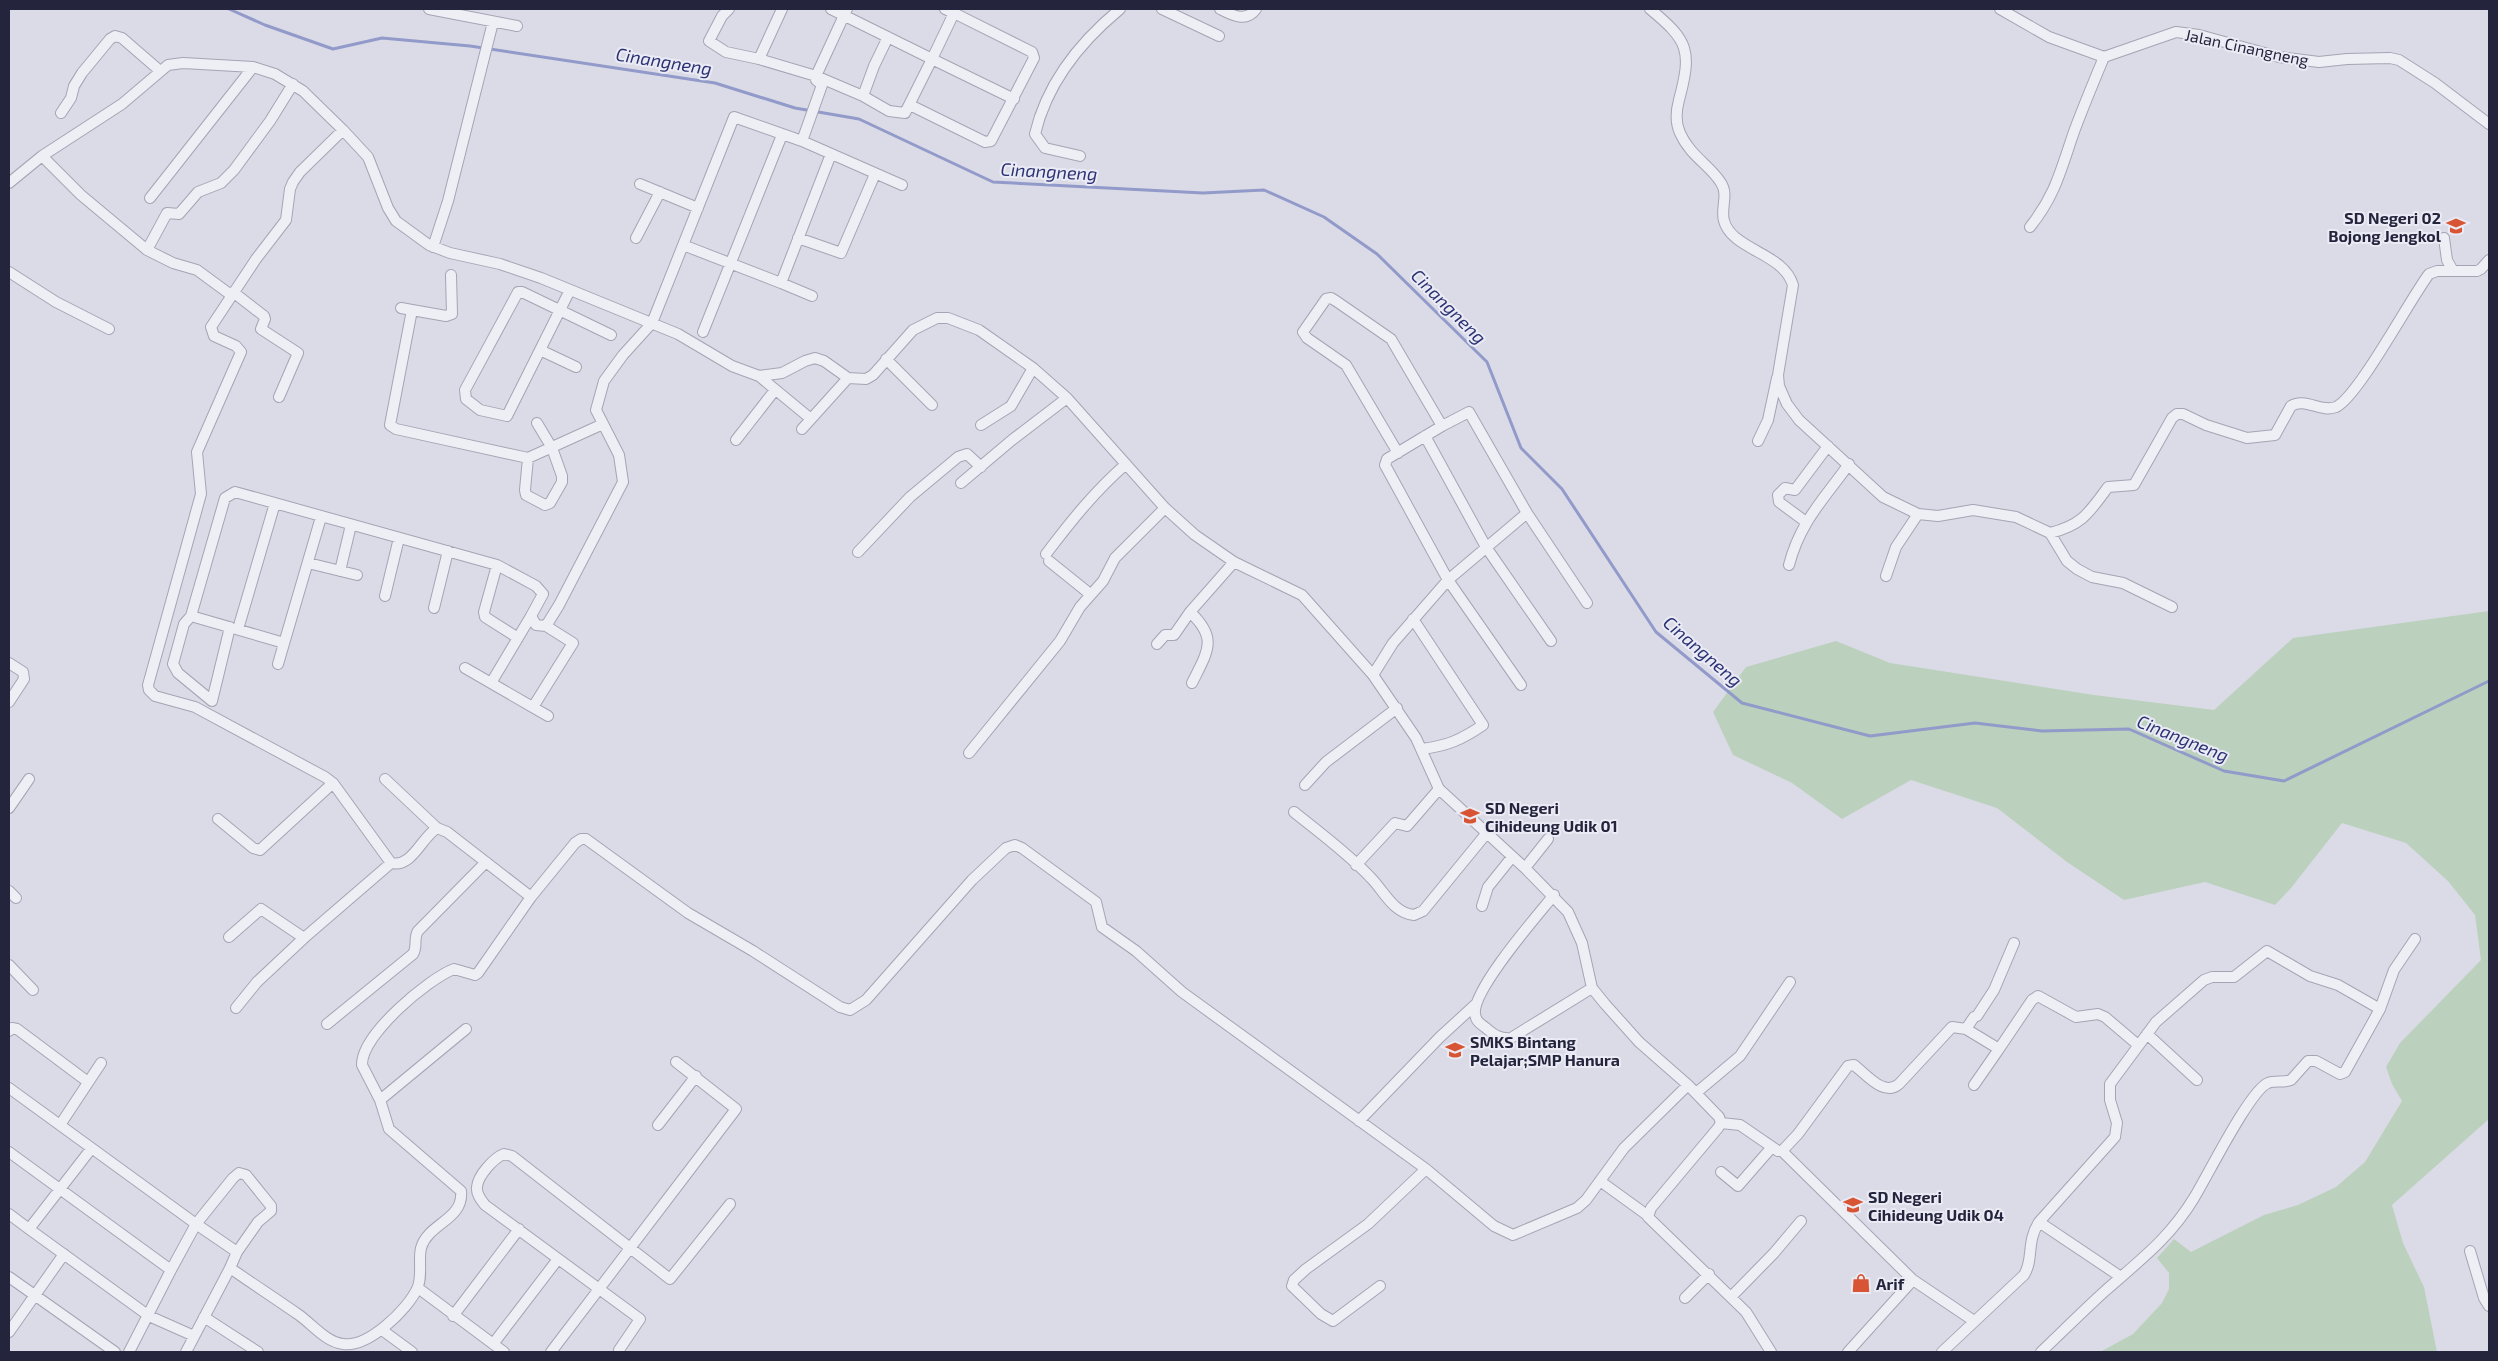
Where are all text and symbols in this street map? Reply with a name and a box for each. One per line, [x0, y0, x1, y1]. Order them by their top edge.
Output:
street label: Jalan Cinangneng [2183, 25, 2311, 69]
water label: Cinangneng [614, 43, 714, 79]
water label: Cinangneng [1000, 157, 1098, 185]
place label: SD Negeri 02 Bojong Jengkol [2328, 208, 2442, 245]
school or university icon: SD Negeri 02 Bojong Jengkol [2445, 215, 2467, 237]
water label: Cinangneng [1407, 264, 1491, 348]
water label: Cinangneng [1659, 611, 1747, 691]
water label: Cinangneng [2134, 710, 2232, 766]
place label: SD Negeri Cihideung Udik 01 [1485, 798, 1618, 835]
school or university icon: SD Negeri Cihideung Udik 01 [1459, 805, 1481, 827]
place label: SMKS Bintang Pelajar;SMP Hanura [1470, 1032, 1620, 1069]
school or university icon: SMKS Bintang Pelajar;SMP Hanura [1444, 1039, 1466, 1061]
place label: SD Negeri Cihideung Udik 04 [1868, 1187, 2004, 1224]
school or university icon: SD Negeri Cihideung Udik 04 [1842, 1194, 1864, 1216]
shop icon: Arif [1850, 1272, 1872, 1294]
place label: Arif [1876, 1274, 1905, 1293]

